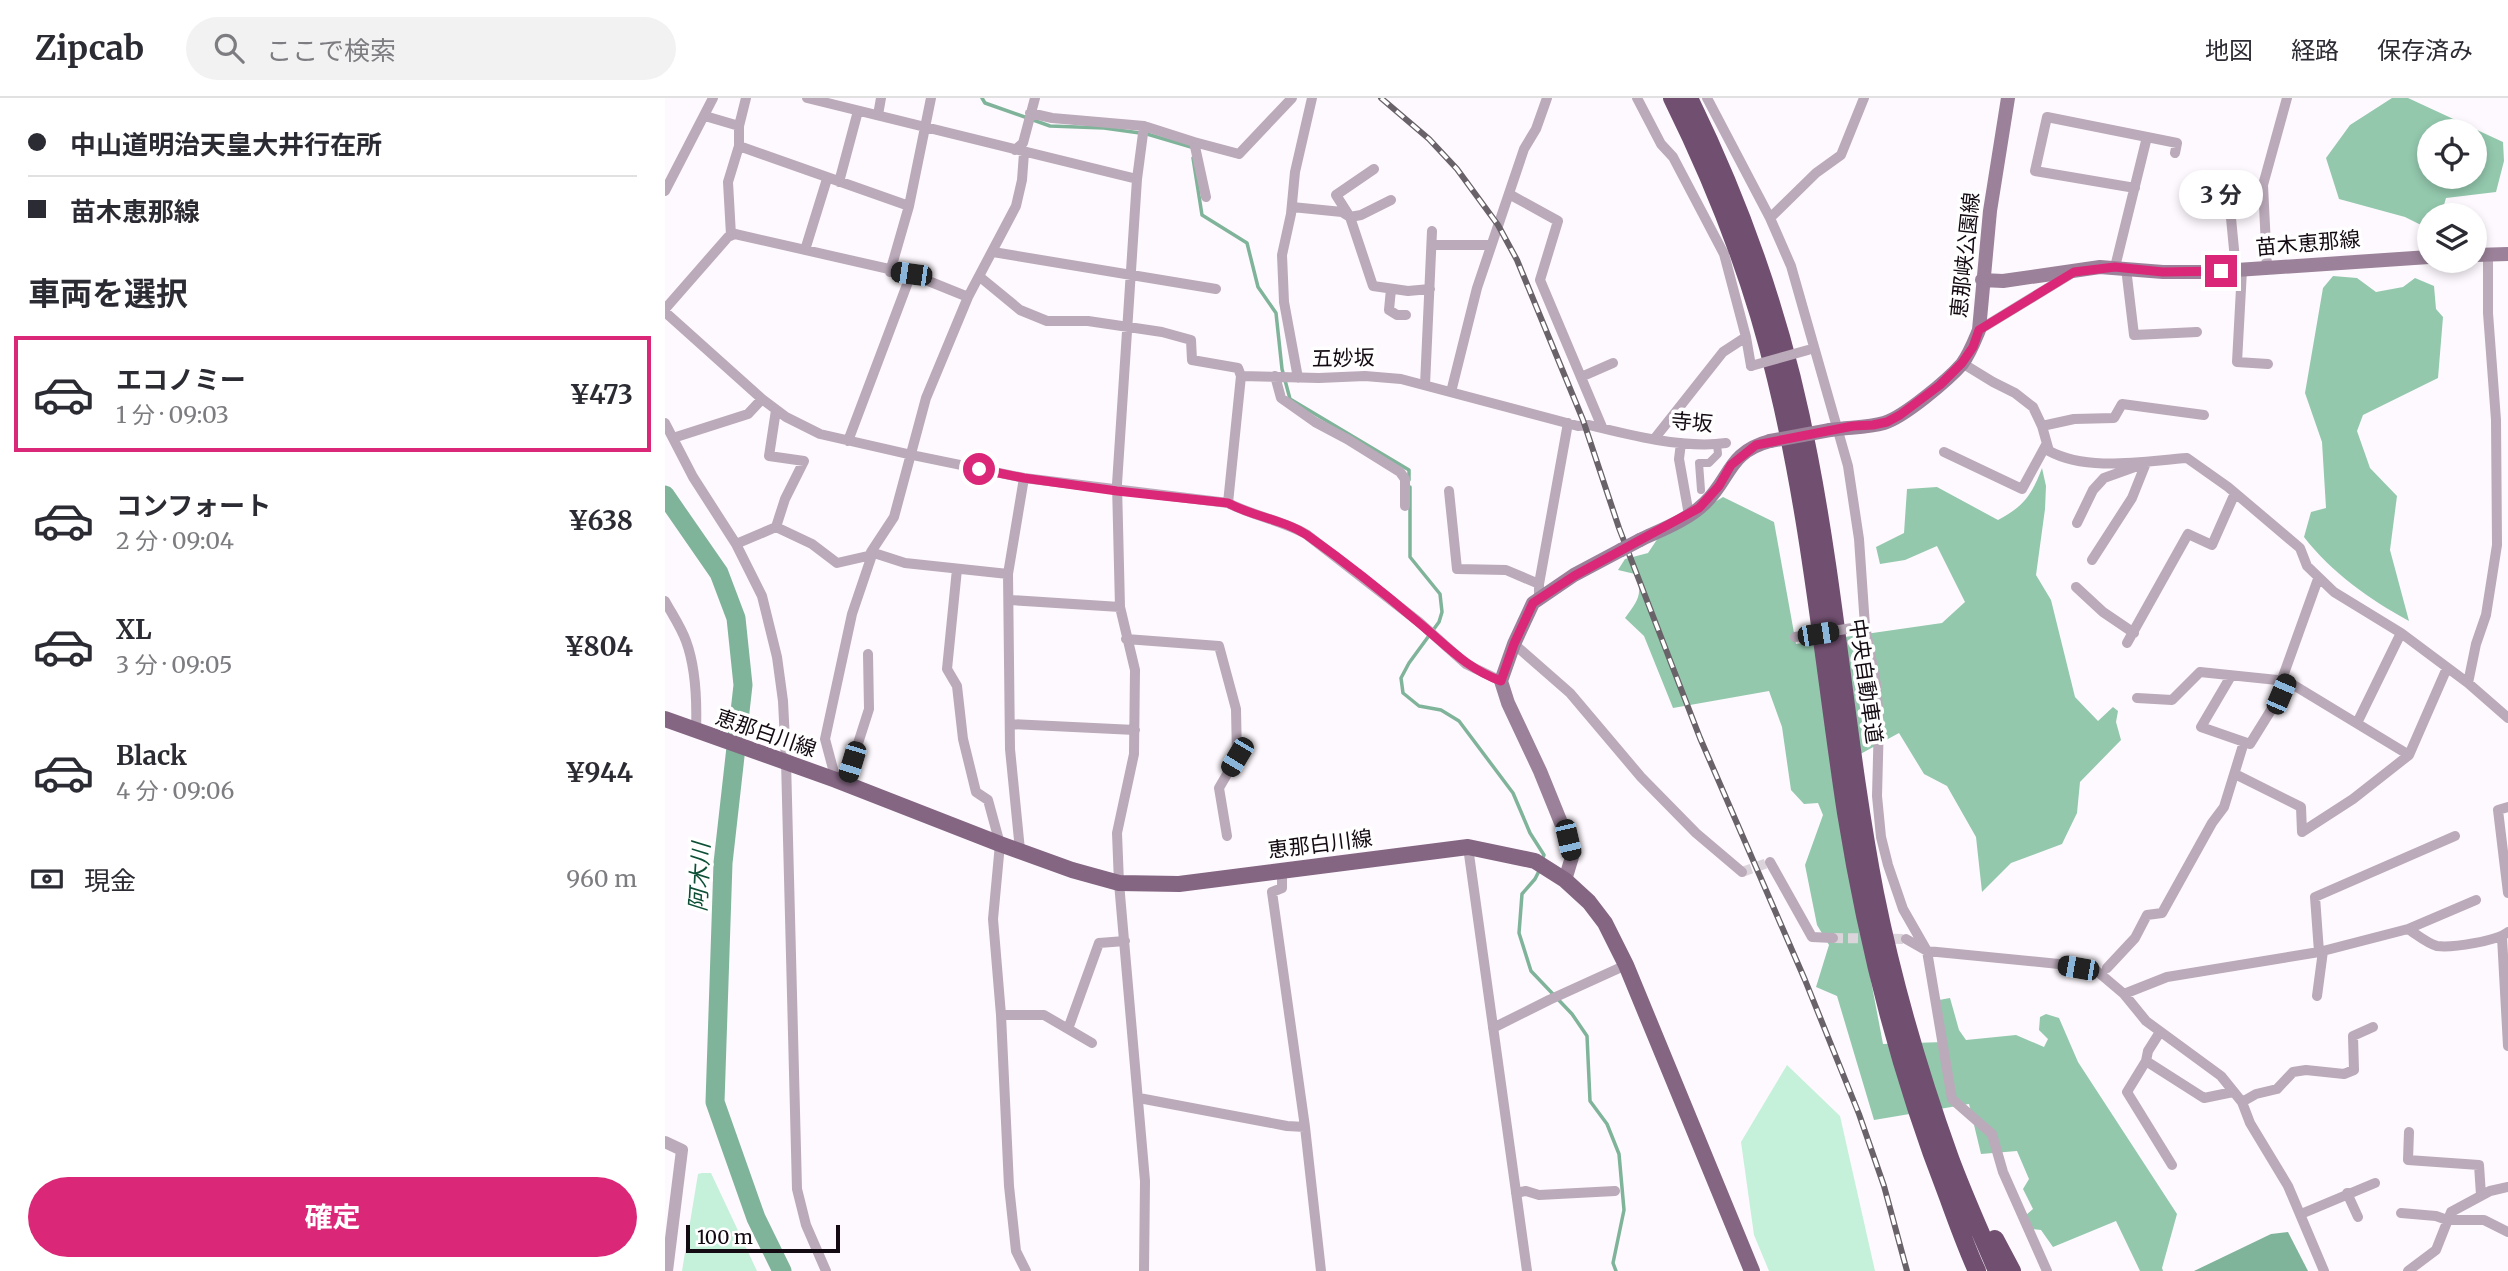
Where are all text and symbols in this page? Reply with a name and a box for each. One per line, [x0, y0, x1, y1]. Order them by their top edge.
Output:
search box [186, 17, 676, 80]
text: Zipcab [35, 28, 144, 69]
icon: search [210, 29, 248, 67]
text: ここで検索 [266, 34, 396, 67]
text: 地図 [2205, 35, 2253, 66]
text: 経路 [2291, 35, 2339, 66]
text: 保存済み [2377, 35, 2473, 66]
map controls [2417, 119, 2487, 273]
button: locate [2417, 119, 2487, 189]
text: 中山道明治天皇大井行在所 [70, 128, 382, 161]
callout: 3 分 [2179, 170, 2263, 218]
text: 3 分 [2200, 180, 2242, 209]
street label: 恵那峡公園線 [1945, 191, 1985, 319]
text: 苗木恵那線 [70, 195, 200, 228]
button: layers [2417, 203, 2487, 273]
street label: 苗木恵那線 [2255, 225, 2361, 261]
route end [2205, 255, 2237, 287]
car [889, 261, 934, 287]
text: 車両を選択 [28, 274, 188, 314]
street label: 五妙坂 [1311, 344, 1375, 372]
icon: car [32, 363, 95, 426]
text: エコノミー [116, 363, 246, 396]
text: ¥473 [569, 378, 633, 411]
text: 1 分 · 09:03 [116, 400, 229, 429]
street label: 寺坂 [1670, 407, 1714, 437]
route start [963, 453, 995, 485]
icon: car [32, 489, 95, 552]
text: コンフォート [116, 489, 271, 522]
text: ¥638 [568, 504, 633, 537]
text: 2 分 · 09:04 [116, 526, 234, 555]
text: XL [116, 613, 152, 646]
icon: car [32, 615, 95, 678]
street label: 中央自動車道 [1844, 617, 1888, 745]
car [1796, 620, 1841, 648]
text: ¥804 [564, 630, 633, 663]
text: 3 分 · 09:05 [116, 650, 232, 679]
car [2264, 671, 2299, 717]
street label: 恵那白川線 [712, 703, 820, 763]
car [1218, 734, 1257, 780]
text: Black [116, 739, 187, 772]
car [836, 739, 869, 785]
icon: car [32, 741, 95, 804]
text: ¥944 [565, 756, 633, 789]
text: 4 分 · 09:06 [116, 776, 234, 805]
car [1554, 817, 1583, 863]
street label: 恵那白川線 [1266, 824, 1374, 864]
water label: 阿木川 [683, 839, 715, 912]
icon: cash [28, 860, 66, 898]
text: 現金 [84, 864, 136, 897]
text: 960 m [566, 864, 637, 893]
car [2056, 954, 2101, 982]
button: 確定 [28, 1177, 637, 1257]
scale bar [686, 1222, 840, 1254]
text: 100 m [697, 1225, 753, 1249]

